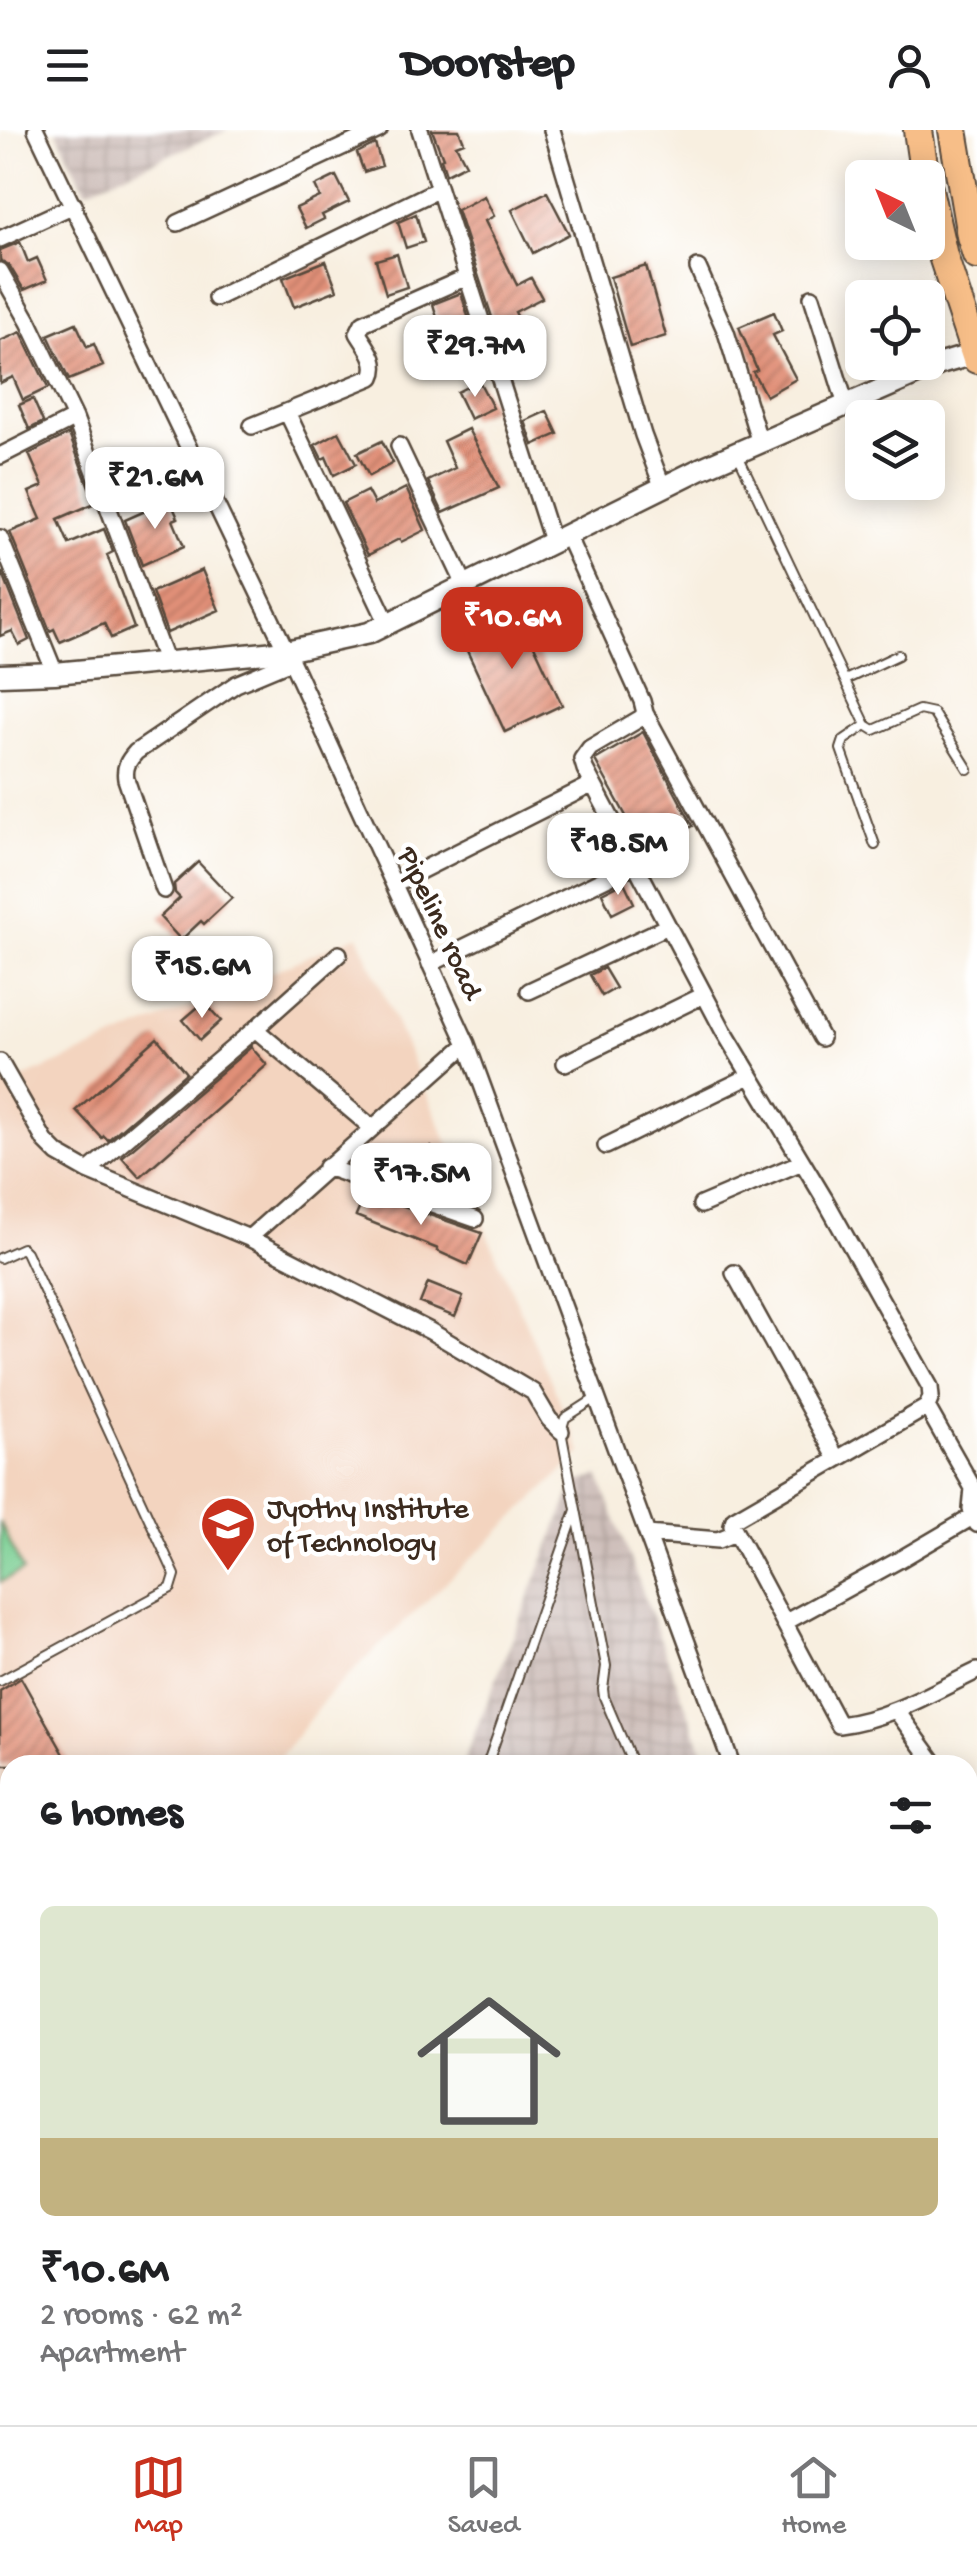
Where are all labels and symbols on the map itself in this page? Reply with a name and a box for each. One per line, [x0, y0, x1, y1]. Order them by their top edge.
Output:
north arrow [845, 160, 945, 260]
pin: ₹29.7M [394, 315, 556, 400]
pin: ₹21.6M [74, 447, 236, 532]
pin: ₹10.6M [431, 587, 593, 672]
pin: ₹18.5M [537, 813, 699, 898]
street label: Pipeline road [387, 841, 489, 1008]
pin: ₹15.6M [121, 936, 283, 1021]
pin: ₹17.5M [340, 1143, 502, 1228]
school or university icon: Jyothy Institute of Technology [198, 1494, 258, 1573]
place label: Jyothy Institute of Technology [267, 1494, 469, 1563]

